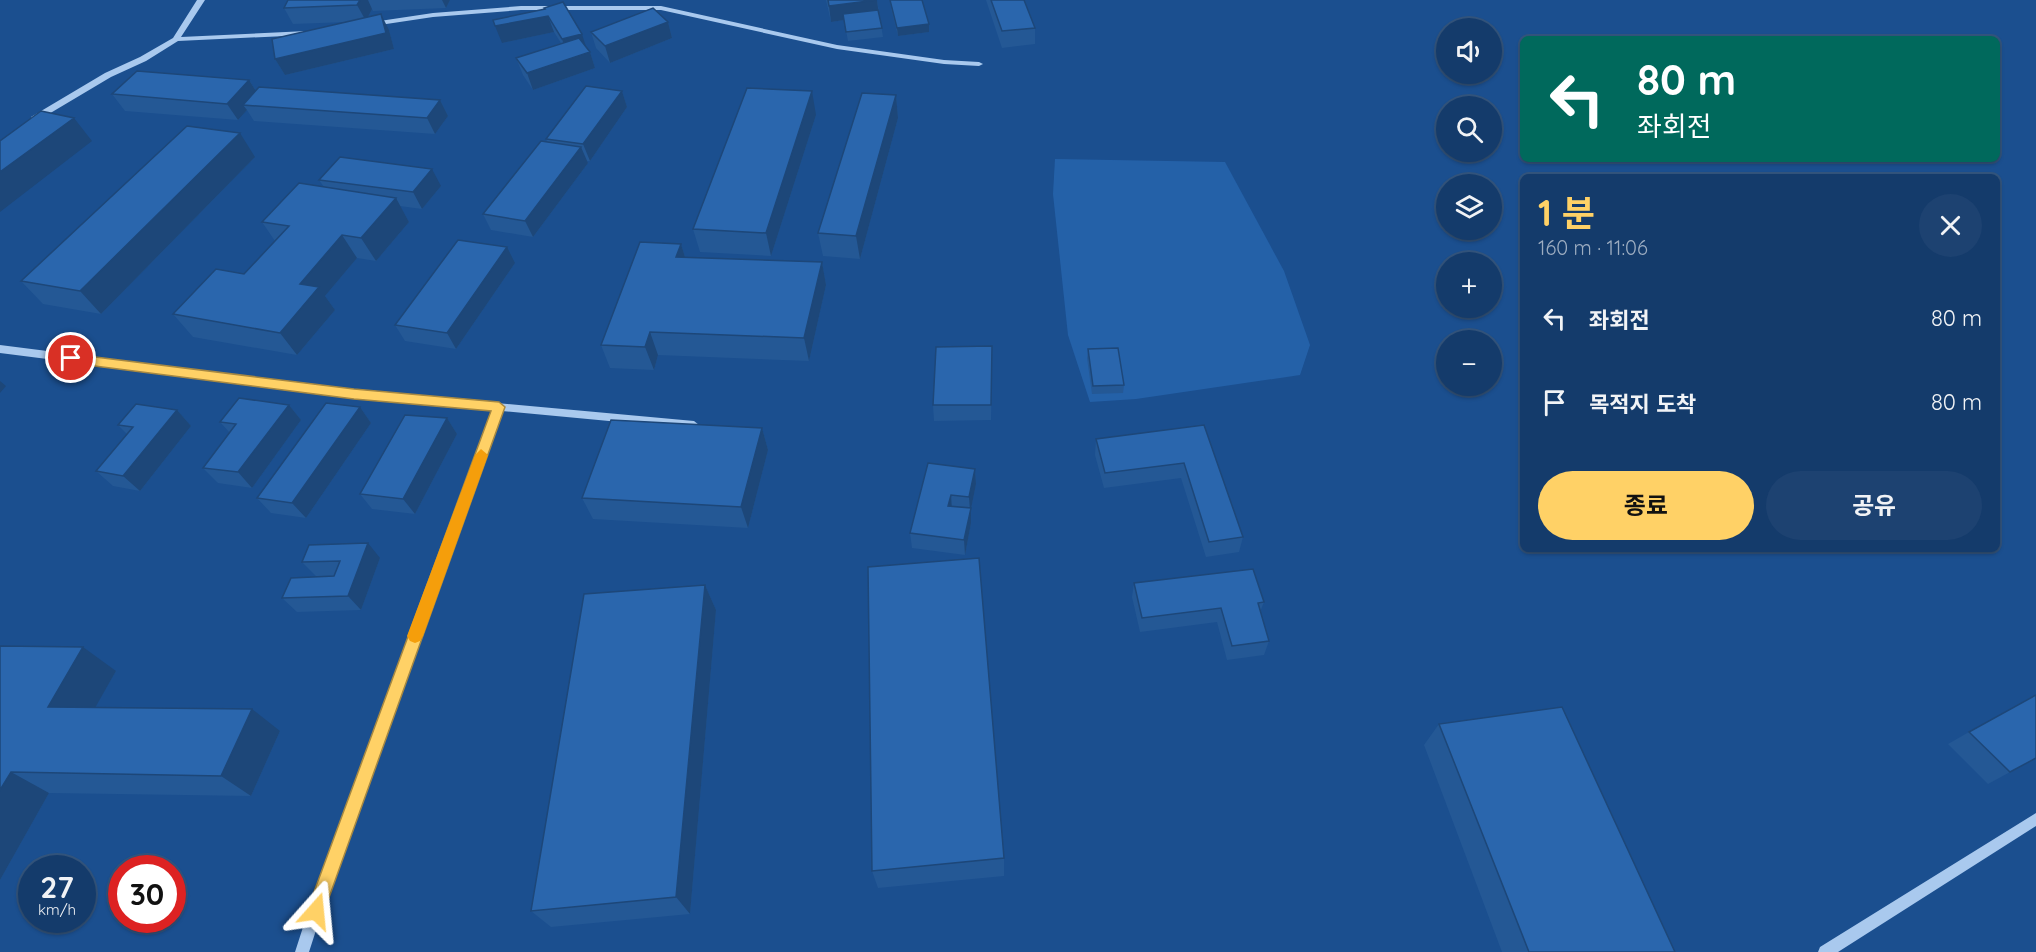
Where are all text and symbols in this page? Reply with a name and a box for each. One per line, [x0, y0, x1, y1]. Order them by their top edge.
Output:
map controls [1436, 18, 1502, 396]
button: sound [1436, 18, 1502, 84]
text: 80 m [1637, 53, 1736, 106]
icon: left [1538, 60, 1616, 138]
button: search [1436, 96, 1502, 162]
text: 좌회전 [1637, 109, 1712, 143]
button: layers [1436, 174, 1502, 240]
text: 1 분 [1538, 190, 1595, 235]
button: close [1919, 194, 1982, 257]
text: 160 m · 11:06 [1538, 235, 1648, 260]
button: + [1436, 252, 1502, 318]
icon: left [1538, 302, 1571, 335]
text: 80 m [1931, 304, 1982, 332]
text: 좌회전 [1589, 306, 1650, 334]
button: − [1436, 330, 1502, 396]
pin [45, 332, 96, 383]
icon: arrive [54, 341, 87, 374]
icon: arrive [1538, 386, 1571, 419]
text: 80 m [1931, 388, 1982, 416]
text: 목적지 도착 [1589, 390, 1696, 418]
button: 종료 [1538, 471, 1754, 540]
button: 공유 [1766, 471, 1982, 540]
speed limit sign: 30 [108, 855, 186, 933]
text: 27 [40, 868, 74, 906]
position arrow [284, 879, 348, 943]
text: km/h [38, 900, 76, 919]

